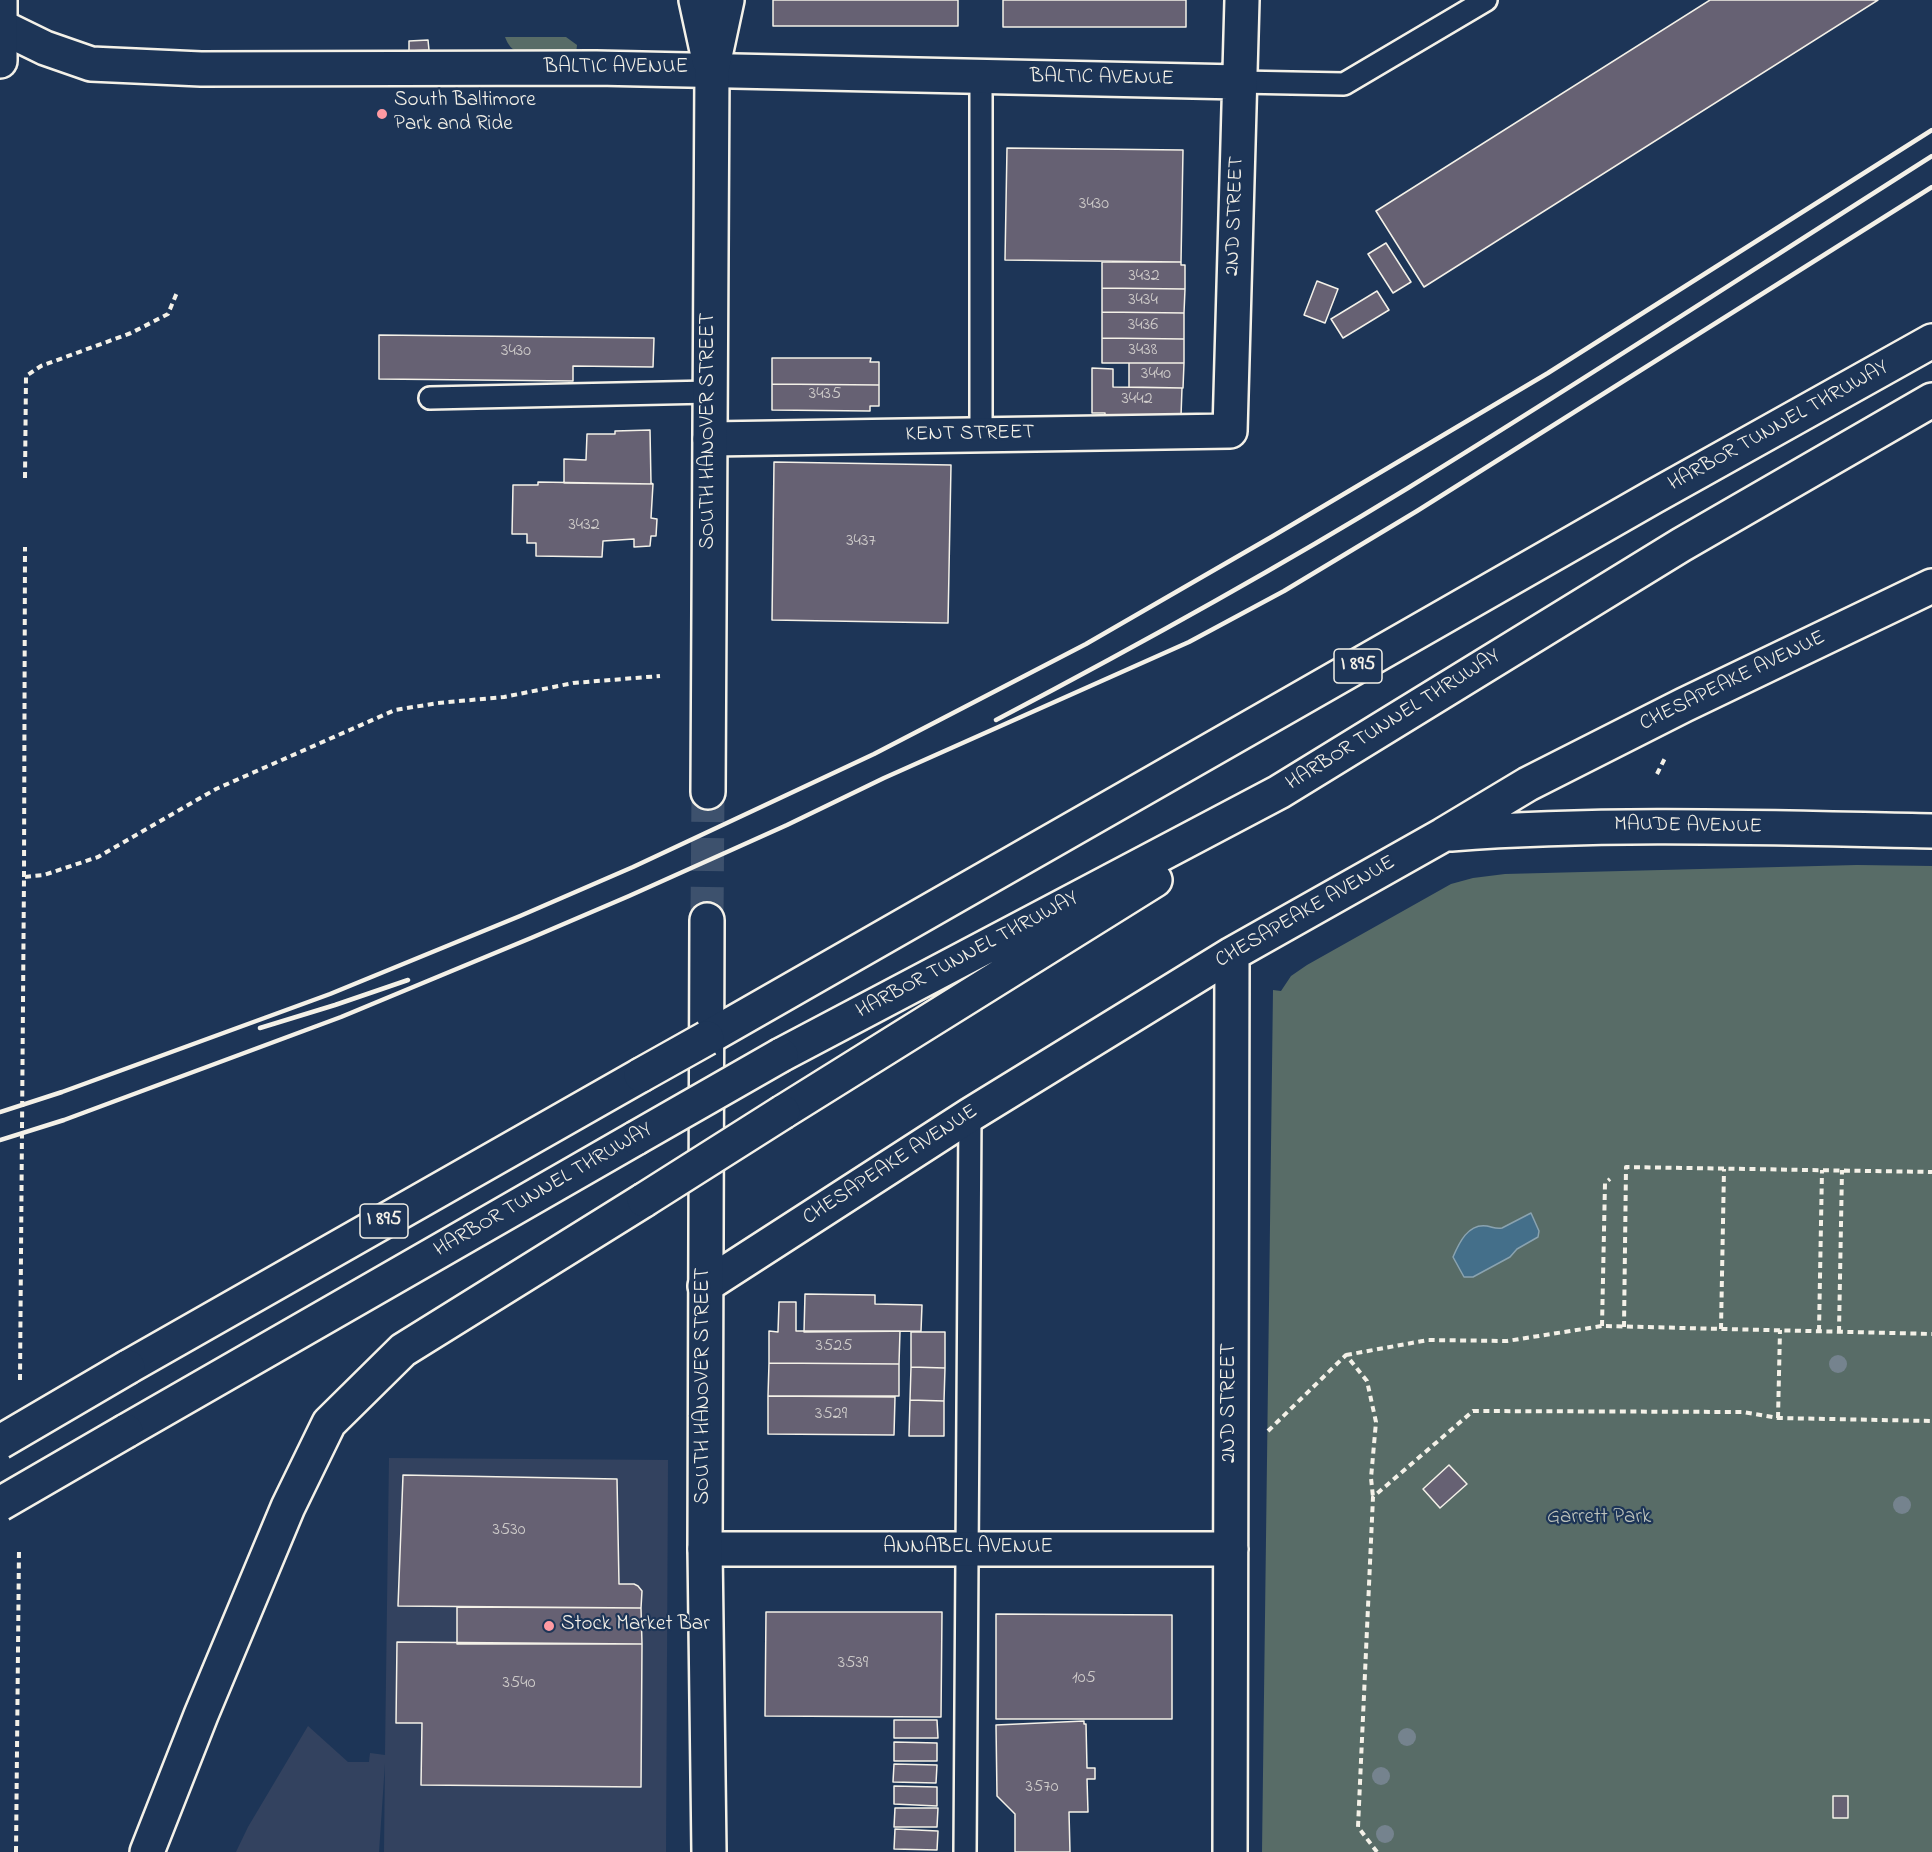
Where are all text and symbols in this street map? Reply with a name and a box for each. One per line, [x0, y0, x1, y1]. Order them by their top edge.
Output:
street label: BALTIC AVENUE [544, 56, 688, 82]
street label: BALTIC AVENUE [1030, 65, 1174, 93]
place label: South Baltimore Park and Ride [394, 89, 536, 139]
marker: South Baltimore Park and Ride [375, 107, 389, 121]
street label: 2ND STREET [1221, 156, 1251, 276]
house number: 3430 [1079, 194, 1109, 216]
house number: 3432 [1128, 266, 1160, 288]
house number: 3434 [1128, 290, 1158, 312]
street label: SOUTH HANOVER STREET [697, 312, 723, 550]
house number: 3436 [1128, 315, 1158, 337]
house number: 3438 [1128, 340, 1158, 362]
house number: 3430 [501, 341, 531, 363]
street label: HARBOR TUNNEL THRUWAY [1665, 356, 1893, 498]
house number: 3440 [1141, 364, 1171, 386]
house number: 3435 [809, 384, 841, 406]
house number: 3442 [1121, 389, 1153, 411]
street label: KENT STREET [905, 421, 1035, 449]
house number: 3432 [568, 515, 600, 537]
house number: 3437 [846, 531, 876, 553]
street label: CHESAPEAKE AVENUE [1636, 626, 1830, 738]
street label: HARBOR TUNNEL THRUWAY [1282, 645, 1506, 797]
road number: I 895 [1334, 649, 1382, 683]
street label: MAUDE AVENUE [1614, 813, 1762, 841]
street label: CHESAPEAKE AVENUE [1212, 851, 1400, 975]
street label: HARBOR TUNNEL THRUWAY [853, 887, 1083, 1025]
street label: CHESAPEAKE AVENUE [799, 1100, 983, 1232]
street label: HARBOR TUNNEL THRUWAY [430, 1118, 658, 1264]
road number: I 895 [360, 1204, 408, 1238]
street label: SOUTH HANOVER STREET [692, 1267, 718, 1505]
house number: 3525 [816, 1336, 852, 1358]
street label: 2ND STREET [1218, 1343, 1244, 1463]
house number: 3529 [815, 1404, 847, 1426]
park label: Garrett Park [1547, 1506, 1651, 1532]
house number: 3530 [493, 1520, 525, 1542]
street label: ANNABEL AVENUE [883, 1536, 1053, 1562]
place label: Stock Market Bar [561, 1613, 710, 1639]
marker: Stock Market Bar [542, 1619, 556, 1633]
house number: 3539 [838, 1653, 868, 1675]
house number: 105 [1072, 1668, 1096, 1690]
house number: 3540 [503, 1673, 535, 1695]
house number: 3570 [1026, 1777, 1058, 1799]

